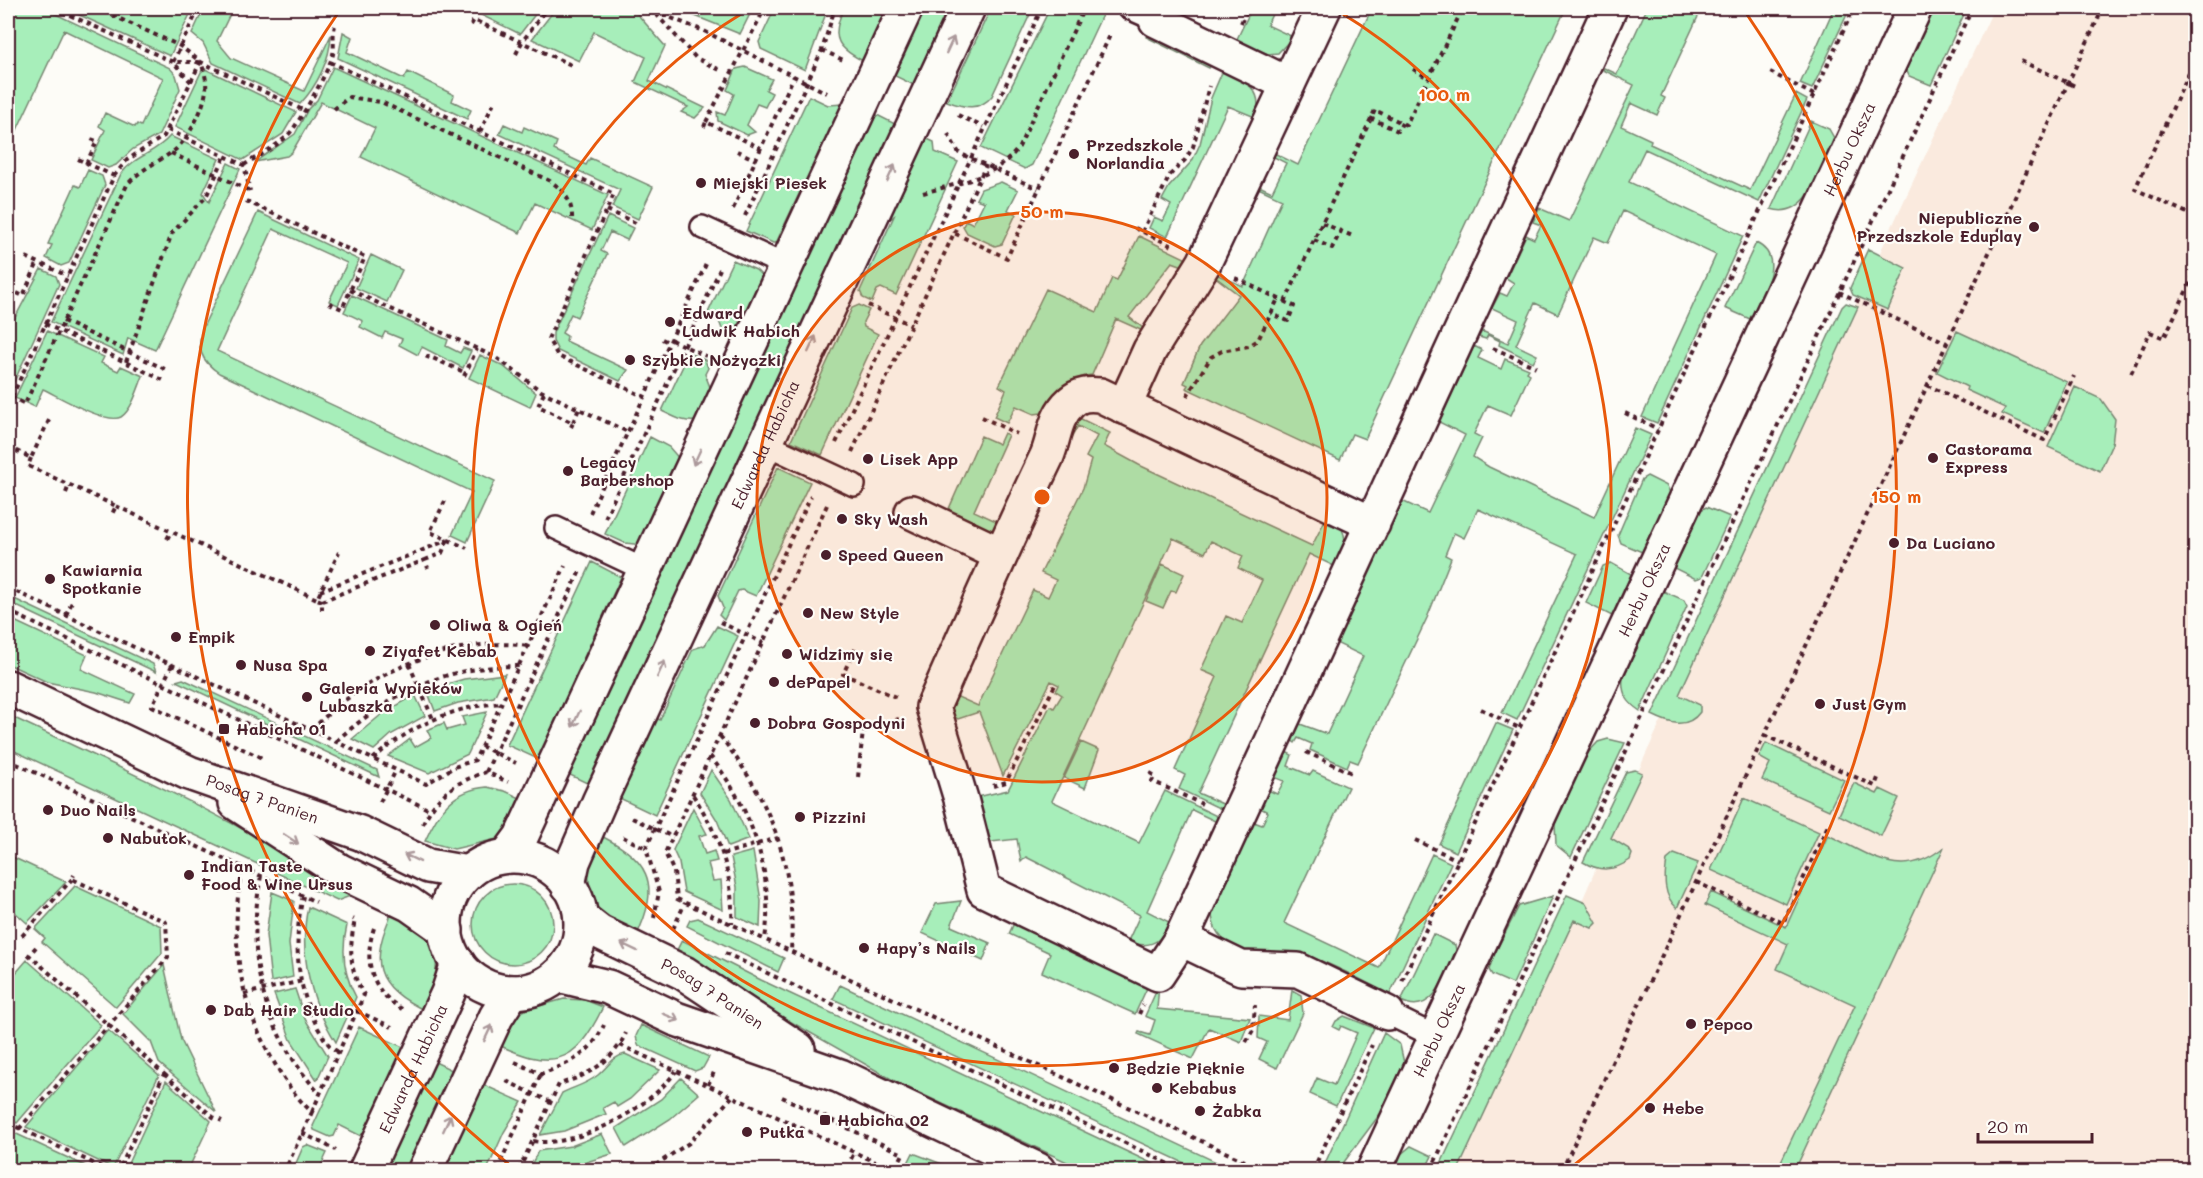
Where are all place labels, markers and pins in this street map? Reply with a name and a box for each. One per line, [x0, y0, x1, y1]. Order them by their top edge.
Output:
place label: Przedszkole Norlandia [1086, 134, 1183, 173]
marker: Przedszkole Norlandia [1067, 147, 1081, 161]
place label: Miejski Piesek [713, 172, 827, 193]
marker: Miejski Piesek [694, 176, 708, 190]
place label: Niepubliczne Przedszkole Eduplay [1857, 207, 2022, 246]
marker: Niepubliczne Przedszkole Eduplay [2027, 220, 2041, 234]
place label: Edward Ludwik Habich [682, 302, 800, 341]
marker: Edward Ludwik Habich [663, 315, 677, 329]
place label: Szybkie Nożyczki [642, 349, 781, 370]
marker: Szybkie Nożyczki [623, 353, 637, 367]
place label: Castorama Express [1945, 438, 2032, 477]
place label: Lisek App [880, 448, 958, 469]
place label: Legacy Barbershop [580, 451, 674, 490]
marker: Castorama Express [1926, 451, 1940, 465]
marker: Lisek App [861, 452, 875, 466]
marker: Legacy Barbershop [561, 464, 575, 478]
centre of rings [1032, 487, 1052, 507]
place label: Sky Wash [854, 508, 928, 529]
marker: Sky Wash [835, 512, 849, 526]
place label: Da Luciano [1906, 532, 1995, 553]
marker: Da Luciano [1887, 536, 1901, 550]
place label: Speed Queen [838, 544, 943, 565]
marker: Speed Queen [819, 548, 833, 562]
place label: Kawiarnia Spotkanie [62, 559, 143, 598]
marker: Kawiarnia Spotkanie [43, 572, 57, 586]
place label: New Style [820, 602, 899, 623]
marker: New Style [801, 606, 815, 620]
place label: Oliwa & Ogień [447, 614, 562, 635]
marker: Oliwa & Ogień [428, 618, 442, 632]
place label: Empik [188, 626, 235, 647]
marker: Empik [169, 630, 183, 644]
place label: Ziyafet Kebab [382, 640, 497, 661]
place label: Widzimy się [799, 643, 893, 664]
marker: Ziyafet Kebab [363, 644, 377, 658]
marker: Widzimy się [780, 647, 794, 661]
place label: Nusa Spa [253, 654, 328, 675]
marker: Nusa Spa [234, 658, 248, 672]
place label: dePapel [786, 671, 850, 692]
marker: dePapel [767, 675, 781, 689]
place label: Galeria Wypieków Lubaszka [319, 677, 462, 716]
marker: Galeria Wypieków Lubaszka [300, 690, 314, 704]
place label: Just Gym [1832, 693, 1906, 714]
marker: Just Gym [1813, 697, 1827, 711]
place label: Dobra Gospodyni [767, 712, 906, 733]
marker: Dobra Gospodyni [748, 716, 762, 730]
place label: Habicha 01 [236, 718, 326, 739]
marker: Habicha 01 [217, 722, 231, 736]
place label: Duo Nails [60, 799, 136, 820]
marker: Duo Nails [41, 803, 55, 817]
place label: Pizzini [812, 806, 866, 827]
marker: Pizzini [793, 810, 807, 824]
place label: Nabutok [120, 827, 187, 848]
marker: Nabutok [101, 831, 115, 845]
place label: Indian Taste Food & Wine Ursus [201, 855, 353, 894]
marker: Indian Taste Food & Wine Ursus [182, 868, 196, 882]
place label: Hapy’s Nails [876, 937, 976, 958]
marker: Hapy’s Nails [857, 941, 871, 955]
place label: Dab Hair Studio [223, 999, 354, 1020]
marker: Dab Hair Studio [204, 1003, 218, 1017]
place label: Pepco [1703, 1013, 1753, 1034]
marker: Pepco [1684, 1017, 1698, 1031]
place label: Będzie Pięknie [1126, 1057, 1245, 1078]
marker: Będzie Pięknie [1107, 1061, 1121, 1075]
place label: Kebabus [1169, 1077, 1236, 1098]
marker: Kebabus [1150, 1081, 1164, 1095]
place label: Hebe [1662, 1097, 1704, 1118]
place label: Żabka [1212, 1100, 1262, 1121]
marker: Hebe [1643, 1101, 1657, 1115]
marker: Żabka [1193, 1104, 1207, 1118]
place label: Habicha 02 [837, 1109, 929, 1130]
marker: Habicha 02 [818, 1113, 832, 1127]
place label: Putka [759, 1121, 805, 1142]
marker: Putka [740, 1125, 754, 1139]

